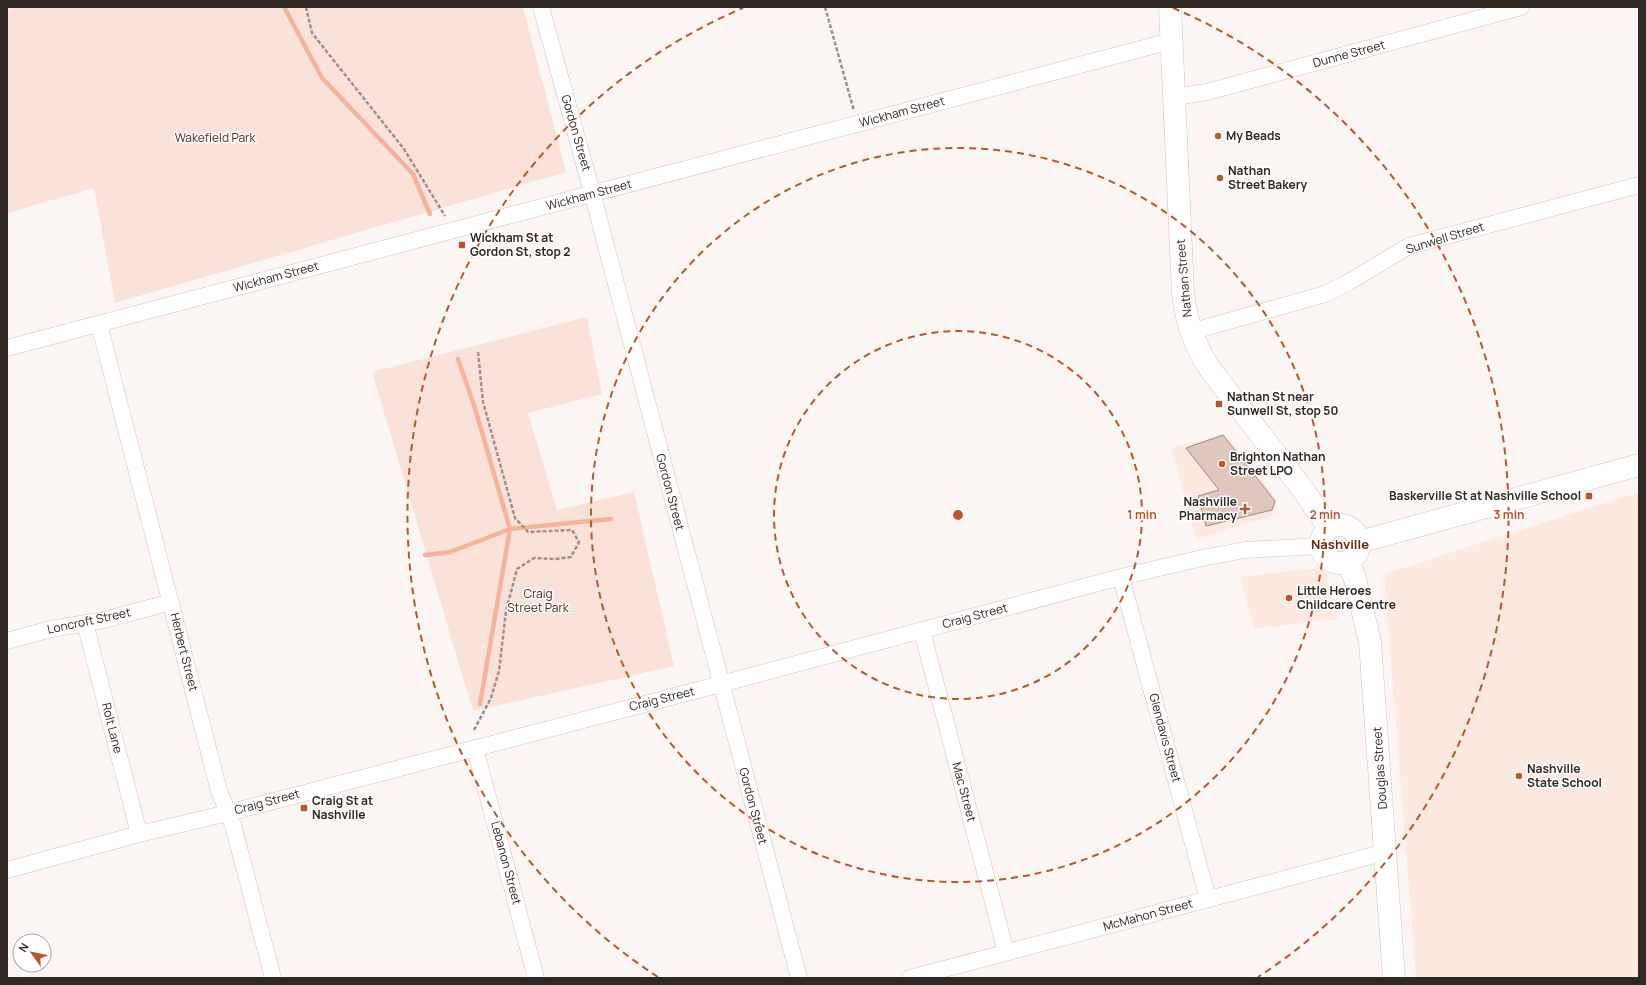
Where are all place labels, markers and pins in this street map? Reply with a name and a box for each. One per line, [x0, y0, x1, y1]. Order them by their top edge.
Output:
place label: My Beads [1226, 127, 1281, 144]
marker: My Beads [1213, 131, 1223, 141]
place label: Nathan Street Bakery [1228, 162, 1307, 193]
marker: Nathan Street Bakery [1215, 173, 1225, 183]
place label: Wickham St at Gordon St, stop 2 [470, 229, 570, 260]
marker: Wickham St at Gordon St, stop 2 [457, 240, 467, 250]
place label: Nathan St near Sunwell St, stop 50 [1227, 388, 1338, 419]
marker: Nathan St near Sunwell St, stop 50 [1214, 399, 1224, 409]
place label: Brighton Nathan Street LPO [1230, 448, 1325, 479]
marker: Brighton Nathan Street LPO [1217, 459, 1227, 469]
place label: Baskerville St at Nashville School [1389, 487, 1581, 504]
marker: Baskerville St at Nashville School [1584, 491, 1594, 501]
place label: Nashville Pharmacy [1179, 493, 1237, 524]
marker: Nashville Pharmacy [1240, 504, 1250, 514]
centre of rings [951, 508, 965, 522]
place label: Little Heroes Childcare Centre [1297, 582, 1396, 613]
marker: Little Heroes Childcare Centre [1284, 593, 1294, 603]
place label: Nashville State School [1527, 760, 1602, 791]
marker: Nashville State School [1514, 771, 1524, 781]
place label: Craig St at Nashville [312, 792, 373, 823]
marker: Craig St at Nashville [299, 803, 309, 813]

